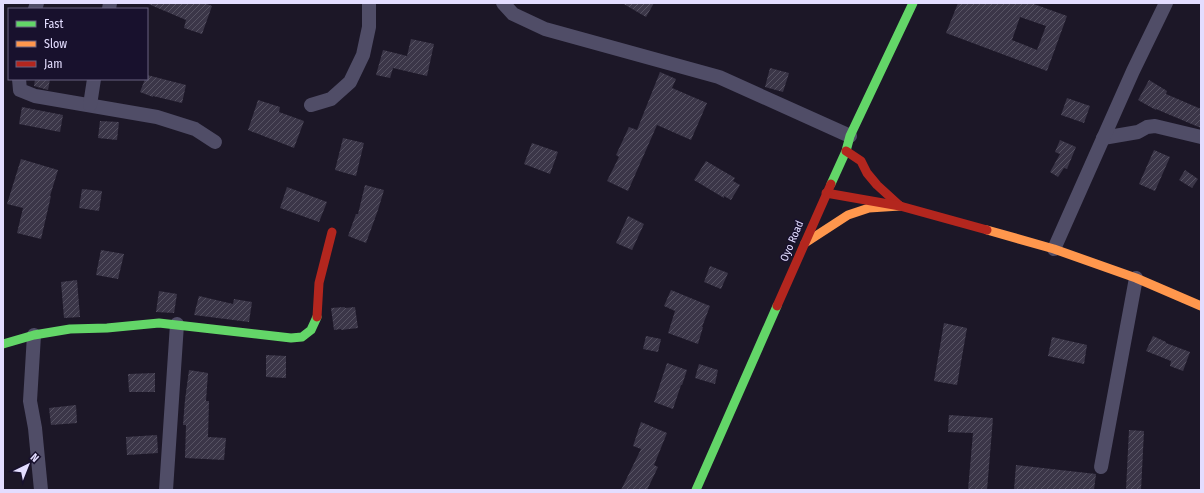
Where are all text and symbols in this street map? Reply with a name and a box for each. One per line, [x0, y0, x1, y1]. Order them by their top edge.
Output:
legend [8, 8, 148, 80]
text: Fast [44, 17, 63, 31]
text: Slow [44, 37, 67, 51]
text: Jam [44, 57, 62, 71]
street label: Oyo Road [778, 219, 806, 263]
north arrow [8, 445, 48, 485]
text: N [28, 451, 41, 465]

